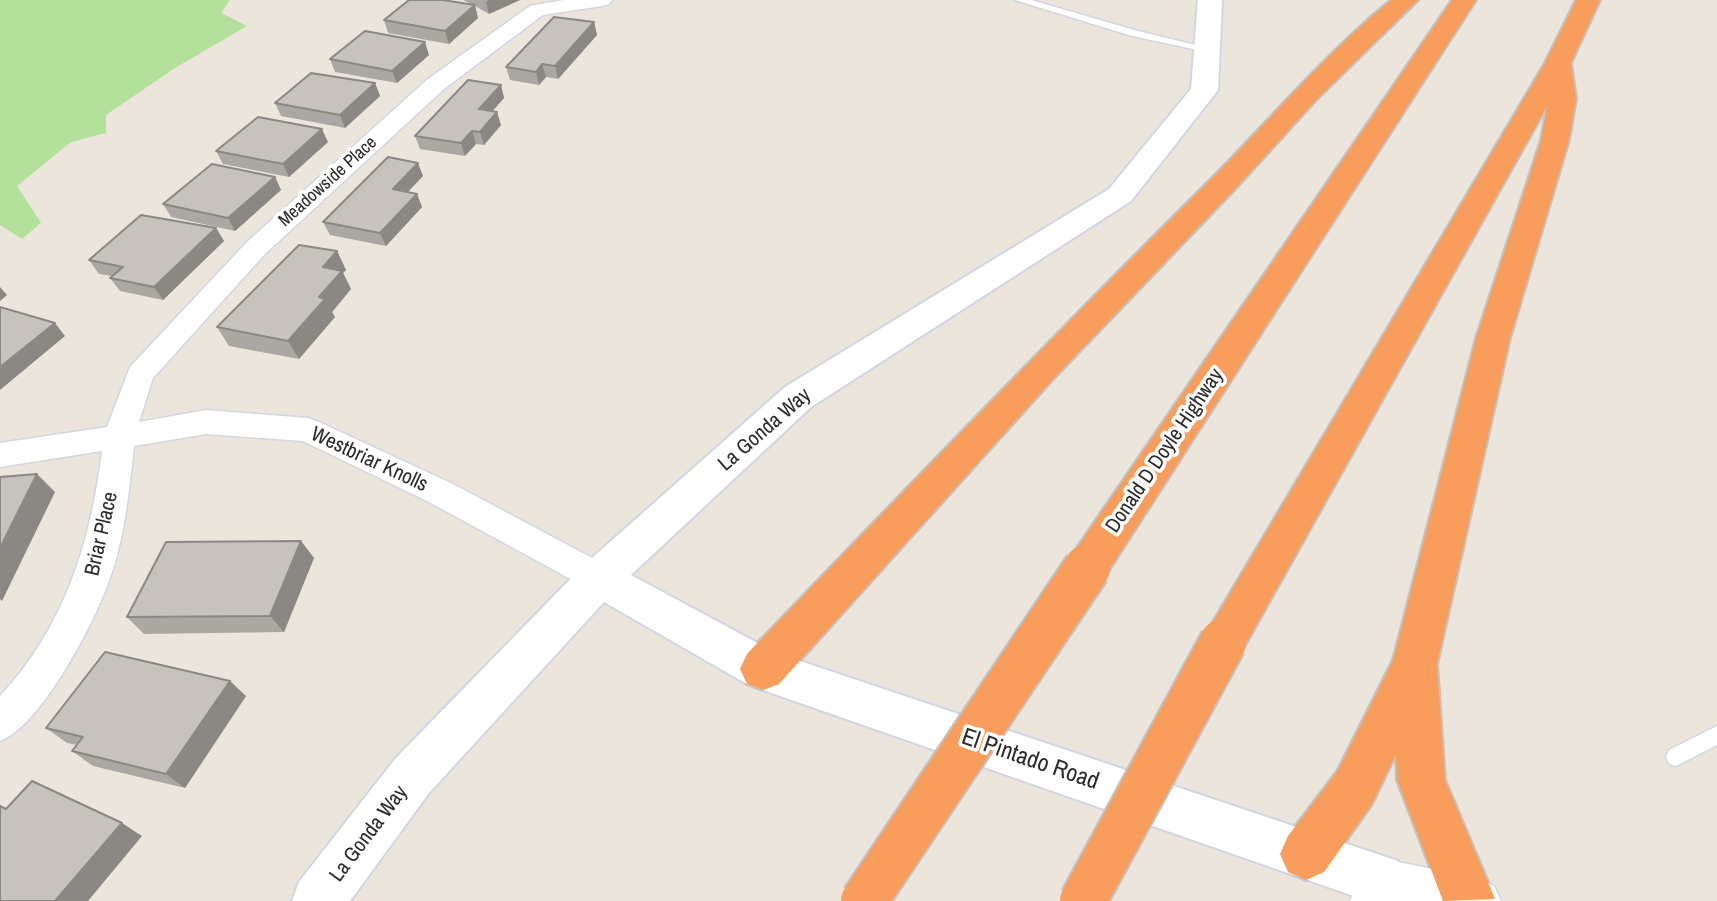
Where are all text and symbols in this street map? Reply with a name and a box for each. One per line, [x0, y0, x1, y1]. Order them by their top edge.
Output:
street label: Meadowside Place [274, 132, 382, 232]
street label: Donald D Doyle Highway [1101, 364, 1229, 538]
street label: La Gonda Way [714, 383, 816, 477]
street label: Westbriar Knolls [307, 422, 431, 498]
street label: Briar Place [80, 490, 124, 578]
street label: El Pintado Road [958, 723, 1102, 797]
street label: La Gonda Way [325, 781, 413, 887]

